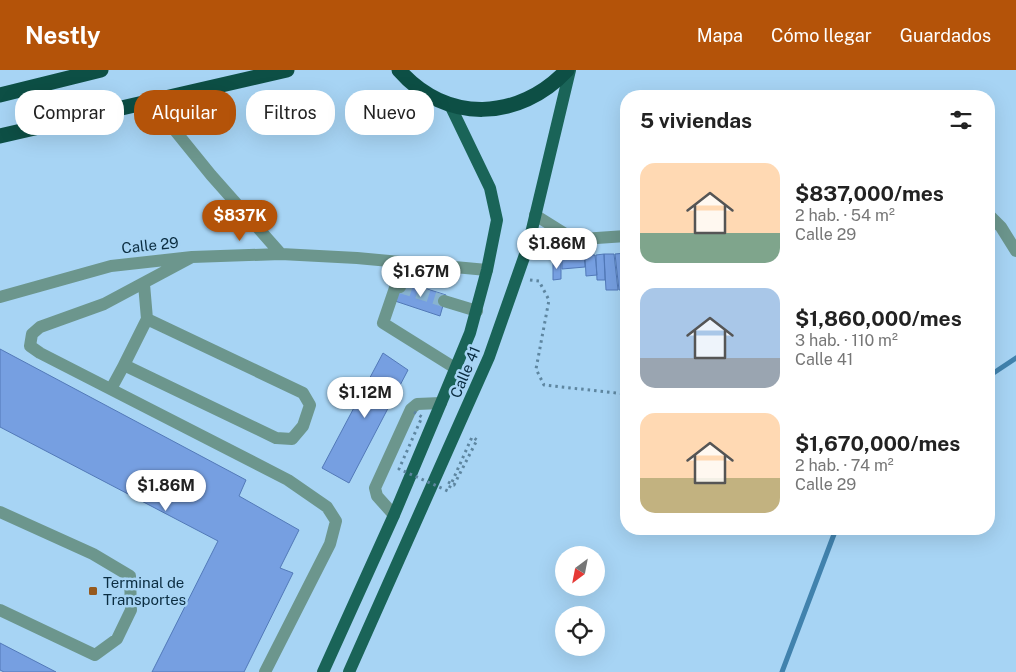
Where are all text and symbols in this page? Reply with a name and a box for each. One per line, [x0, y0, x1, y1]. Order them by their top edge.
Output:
text: Nestly [25, 21, 101, 49]
text: Mapa [697, 25, 743, 46]
text: Cómo llegar [771, 25, 872, 46]
text: Guardados [900, 25, 991, 46]
chip: Comprar [15, 90, 124, 135]
chip: Alquilar [134, 90, 236, 135]
chip: Filtros [246, 90, 335, 135]
chip: Nuevo [345, 90, 434, 135]
icon: filters [947, 106, 975, 134]
text: 5 viviendas [640, 108, 752, 133]
text: $837,000/mes [795, 181, 944, 206]
icon: home [680, 183, 740, 243]
pin: $837K [205, 200, 275, 242]
text: $837K [213, 206, 267, 225]
text: 2 hab. · 54 m² [795, 206, 895, 225]
text: Calle 29 [795, 225, 856, 244]
pin: $1.86M [516, 228, 598, 270]
street label: Calle 29 [121, 234, 179, 256]
text: $1.86M [528, 234, 586, 253]
pin: $1.67M [380, 256, 462, 298]
text: $1.67M [392, 262, 450, 281]
text: $1,860,000/mes [795, 306, 962, 331]
icon: home [680, 308, 740, 368]
text: 3 hab. · 110 m² [795, 331, 898, 350]
street label: Calle 41 [447, 344, 483, 400]
text: Calle 41 [795, 350, 853, 369]
pin: $1.12M [324, 376, 406, 419]
text: $1.12M [338, 383, 392, 402]
text: $1,670,000/mes [795, 431, 960, 456]
icon: home [680, 433, 740, 493]
text: 2 hab. · 74 m² [795, 456, 894, 475]
pin: $1.86M [125, 470, 207, 512]
text: Calle 29 [795, 475, 856, 494]
text: $1.86M [137, 476, 195, 495]
north arrow [555, 546, 605, 596]
map controls [555, 546, 605, 656]
place label: Terminal de Transportes [103, 574, 186, 608]
marker: Terminal de Transportes [87, 585, 99, 597]
button: locate [555, 606, 605, 656]

